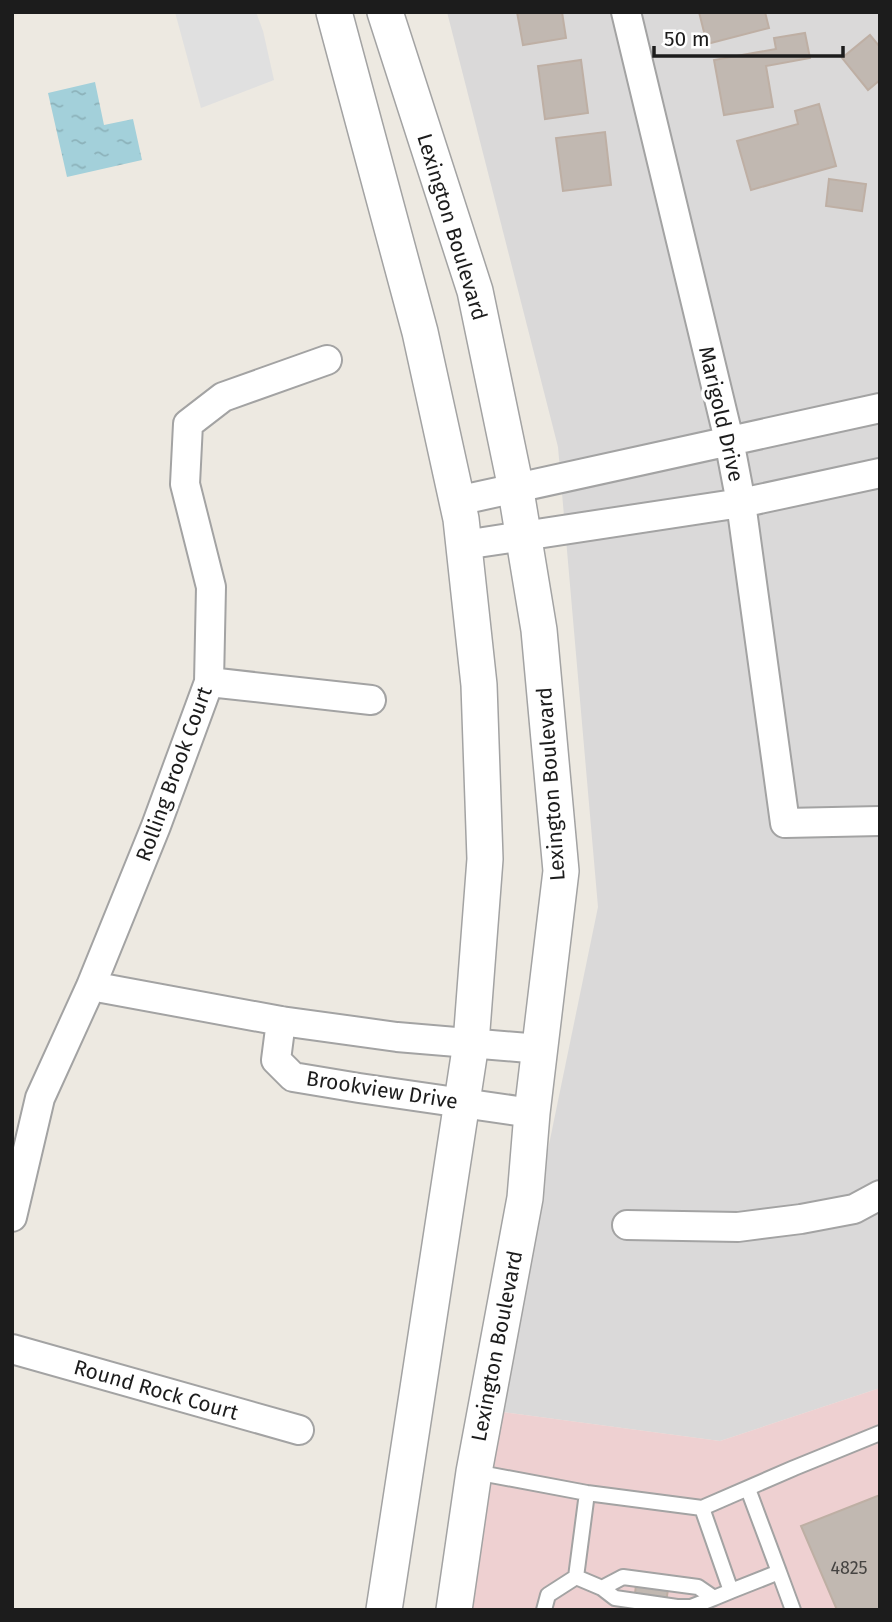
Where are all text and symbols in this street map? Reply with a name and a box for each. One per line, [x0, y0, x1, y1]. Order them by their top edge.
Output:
scale bar [654, 14, 843, 58]
text: 50 m [664, 26, 710, 52]
street label: Lexington Boulevard [411, 130, 493, 324]
street label: Marigold Drive [693, 344, 749, 484]
street label: Rolling Brook Court [130, 683, 218, 865]
street label: Lexington Boulevard [531, 686, 571, 882]
street label: Brookview Drive [304, 1065, 460, 1115]
street label: Lexington Boulevard [466, 1248, 528, 1444]
street label: Round Rock Court [71, 1354, 242, 1426]
house number: 4825 [830, 1557, 868, 1579]

